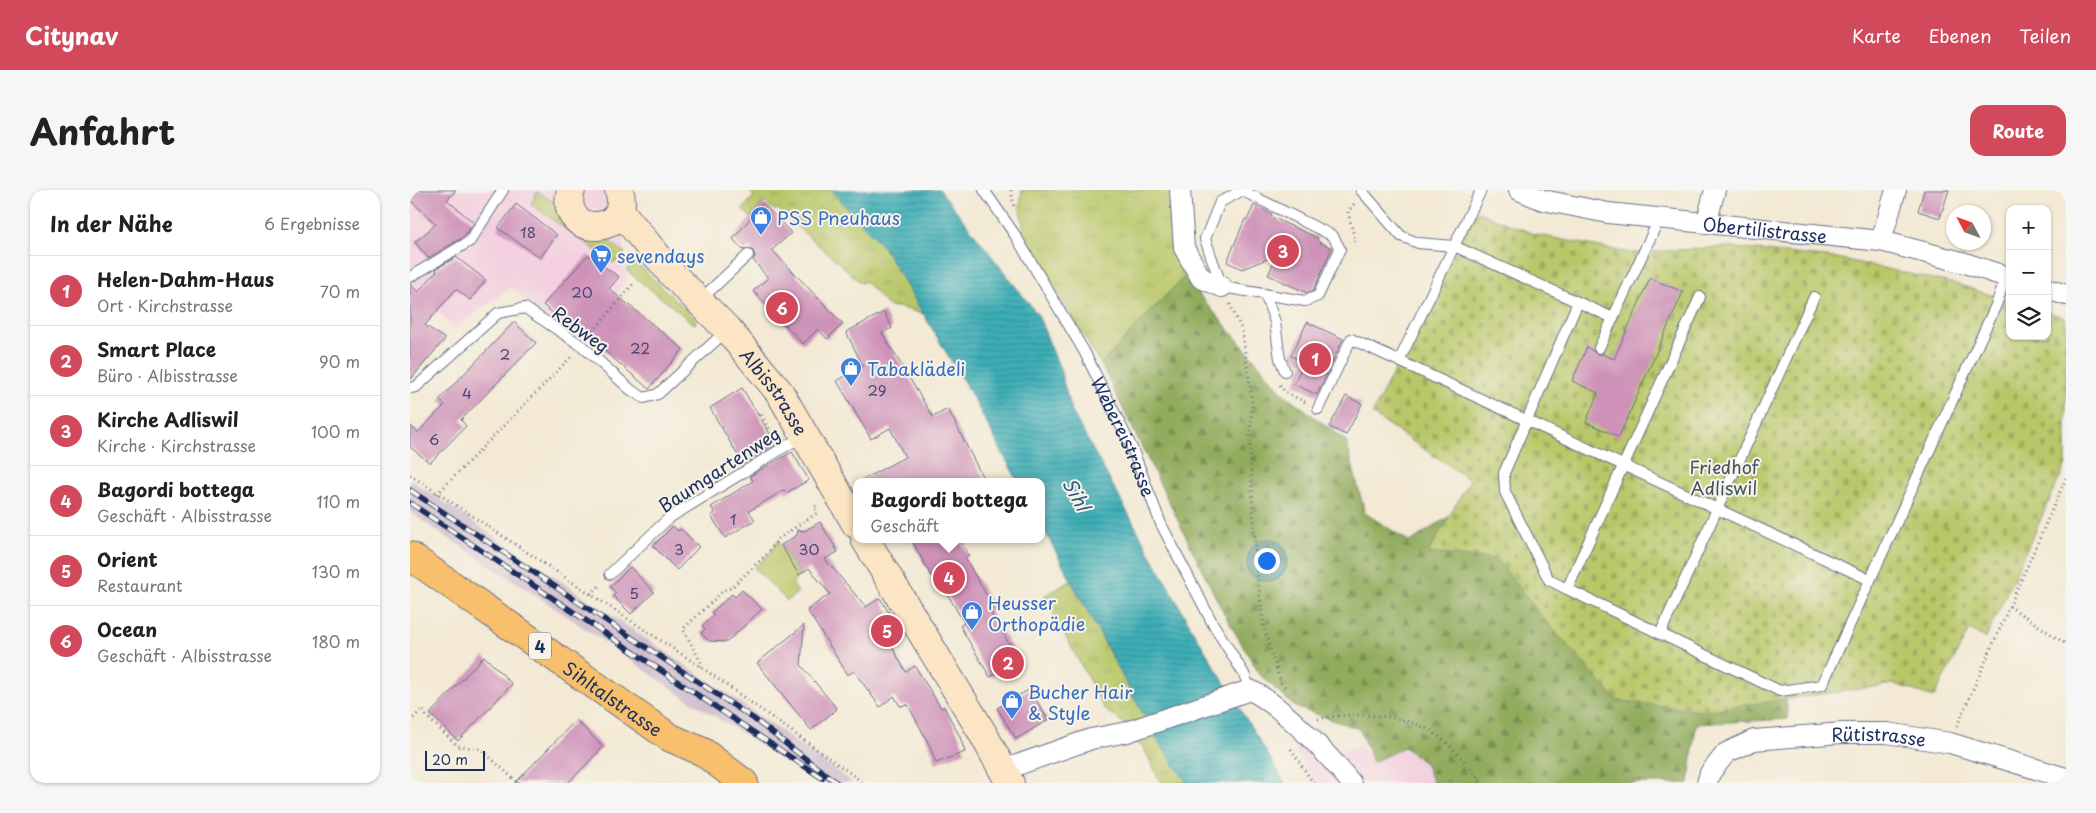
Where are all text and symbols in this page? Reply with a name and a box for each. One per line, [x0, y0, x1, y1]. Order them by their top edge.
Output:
text: Citynav [25, 17, 118, 53]
text: Karte [1852, 22, 1901, 49]
text: Ebenen [1929, 22, 1992, 49]
text: Teilen [2020, 22, 2071, 49]
text: Anfahrt [30, 104, 175, 157]
button: Route [1970, 105, 2066, 156]
place label: PSS Pneuhaus [777, 204, 900, 231]
shop icon: PSS Pneuhaus [749, 205, 773, 236]
north arrow [1946, 205, 1991, 250]
map controls [2006, 205, 2051, 340]
button: + [2006, 205, 2051, 250]
text: In der Nähe [50, 207, 172, 239]
street label: Obertilistrasse [1702, 209, 1828, 249]
text: 6 Ergebnisse [264, 211, 360, 235]
house number: 18 [520, 220, 536, 243]
pin: 3 [1267, 232, 1299, 270]
place label: sevendays [617, 242, 705, 269]
supermarket icon: sevendays [589, 243, 613, 274]
button: − [2006, 250, 2051, 295]
text: Helen-Dahm-Haus [97, 265, 274, 293]
text: 1 [62, 279, 70, 303]
text: 70 m [320, 279, 360, 303]
house number: 20 [571, 280, 593, 303]
pin: 6 [766, 289, 798, 327]
text: Ort · Kirchstrasse [97, 293, 233, 317]
button: layers [2006, 295, 2051, 340]
street label: Rebweg [547, 299, 615, 359]
text: Smart Place [97, 335, 216, 363]
house number: 22 [630, 336, 650, 359]
pin: 1 [1299, 340, 1331, 378]
street label: Albisstrasse [734, 341, 815, 440]
house number: 2 [500, 342, 510, 365]
text: 2 [60, 349, 72, 373]
text: 90 m [319, 349, 360, 373]
place label: Tabaklädeli [867, 355, 965, 382]
shop icon: Tabaklädeli [839, 356, 863, 387]
text: Büro · Albisstrasse [97, 363, 238, 387]
street label: Webereistrasse [1085, 372, 1163, 500]
house number: 29 [867, 378, 887, 401]
house number: 4 [462, 381, 472, 404]
text: Kirche Adliswil [97, 405, 239, 433]
text: 3 [61, 419, 71, 443]
text: 100 m [311, 419, 360, 443]
street label: Baumgartenweg [653, 419, 785, 519]
house number: 6 [429, 427, 439, 450]
text: Kirche · Kirchstrasse [97, 433, 256, 457]
park label: Friedhof Adliswil [1689, 453, 1761, 501]
water label: Sihl [1057, 472, 1099, 518]
text: Bagordi bottega [97, 475, 255, 503]
popup [853, 478, 1045, 543]
text: Bagordi bottega [870, 485, 1028, 513]
text: 4 [61, 489, 71, 513]
text: 110 m [317, 489, 360, 513]
text: Geschäft · Albisstrasse [97, 503, 272, 527]
house number: 1 [730, 507, 736, 530]
text: Geschäft [870, 513, 939, 537]
house number: 3 [674, 537, 684, 560]
house number: 30 [799, 537, 819, 560]
text: Orient [97, 545, 158, 573]
your location [1254, 548, 1280, 574]
text: 5 [61, 559, 71, 583]
text: 130 m [312, 559, 360, 583]
pin: 4 [933, 559, 965, 597]
text: Restaurant [97, 573, 183, 597]
house number: 5 [629, 581, 639, 604]
place label: Heusser Orthopädie [988, 589, 1085, 637]
shop icon: Heusser Orthopädie [960, 600, 984, 631]
pin: 5 [871, 612, 903, 650]
text: Ocean [97, 615, 157, 643]
text: 6 [60, 629, 72, 653]
text: 180 m [312, 629, 360, 653]
road number: 4 [529, 632, 551, 660]
text: Geschäft · Albisstrasse [97, 643, 272, 667]
pin: 2 [992, 644, 1024, 682]
street label: Sihltalstrasse [558, 654, 668, 742]
place label: Bucher Hair & Style [1028, 678, 1133, 726]
shop icon: Bucher Hair & Style [1000, 689, 1024, 720]
street label: Rütistrasse [1830, 719, 1928, 753]
scale bar [425, 748, 485, 771]
text: 20 m [432, 749, 468, 770]

